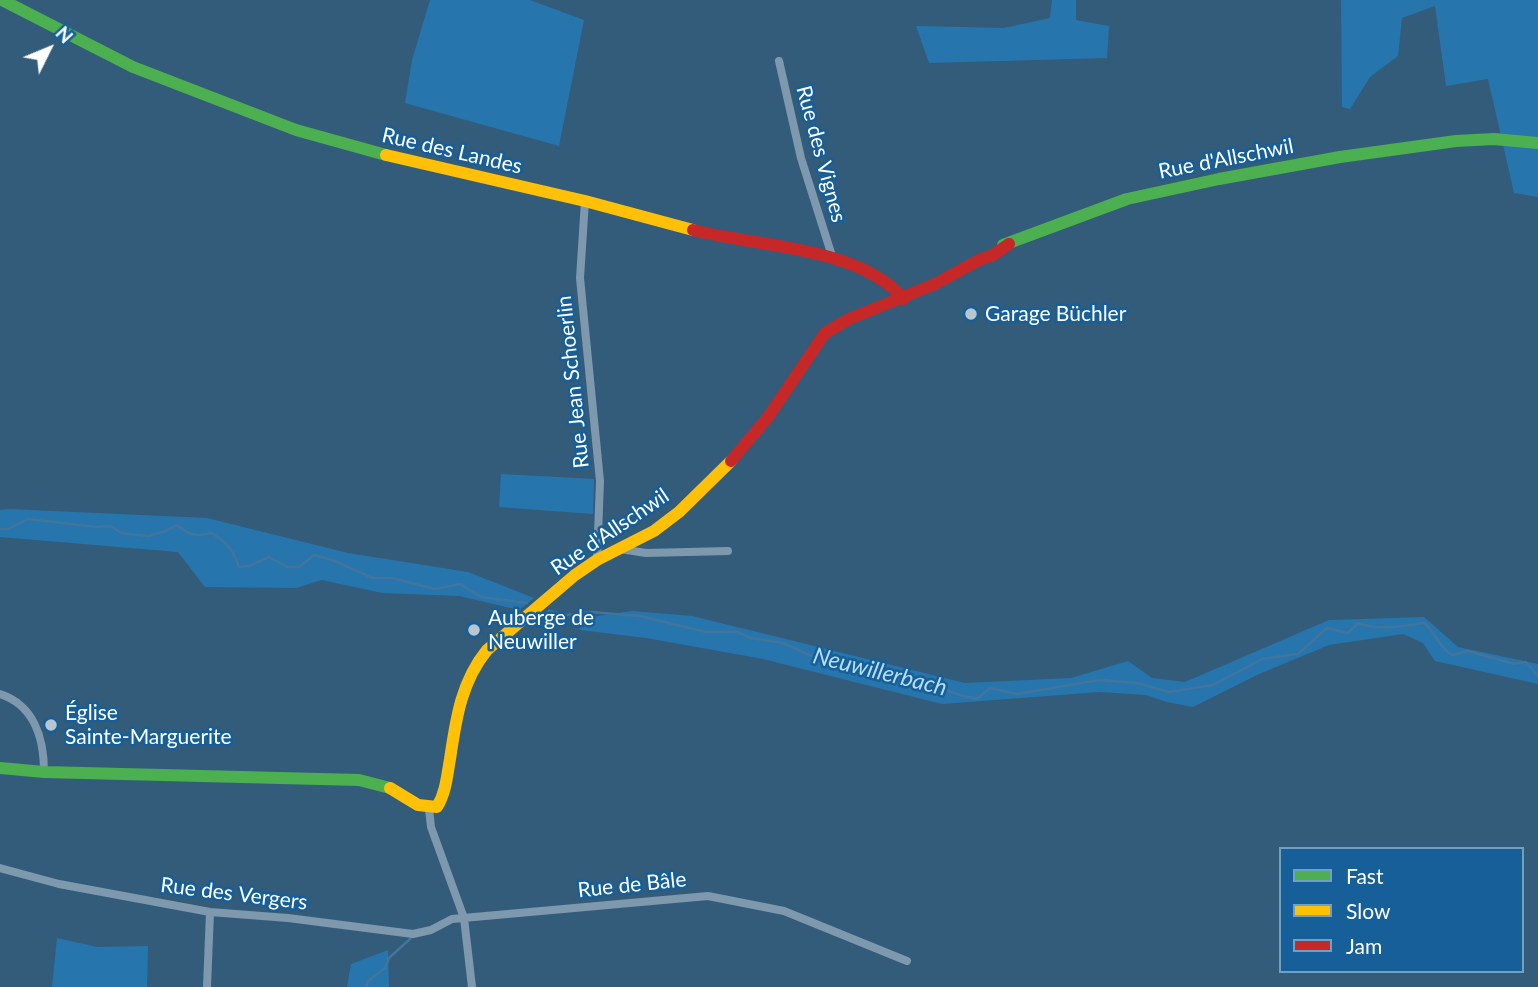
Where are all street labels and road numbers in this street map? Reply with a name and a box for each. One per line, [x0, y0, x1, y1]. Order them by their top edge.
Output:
street label: Rue des Vignes [791, 83, 851, 225]
street label: Rue des Landes [379, 123, 525, 179]
street label: Rue d'Allschwil [1156, 134, 1296, 184]
street label: Rue Jean Schoerlin [551, 294, 595, 470]
street label: Rue d'Allschwil [546, 483, 674, 581]
street label: Rue de Bâle [576, 867, 688, 903]
street label: Rue des Vergers [159, 872, 309, 916]

